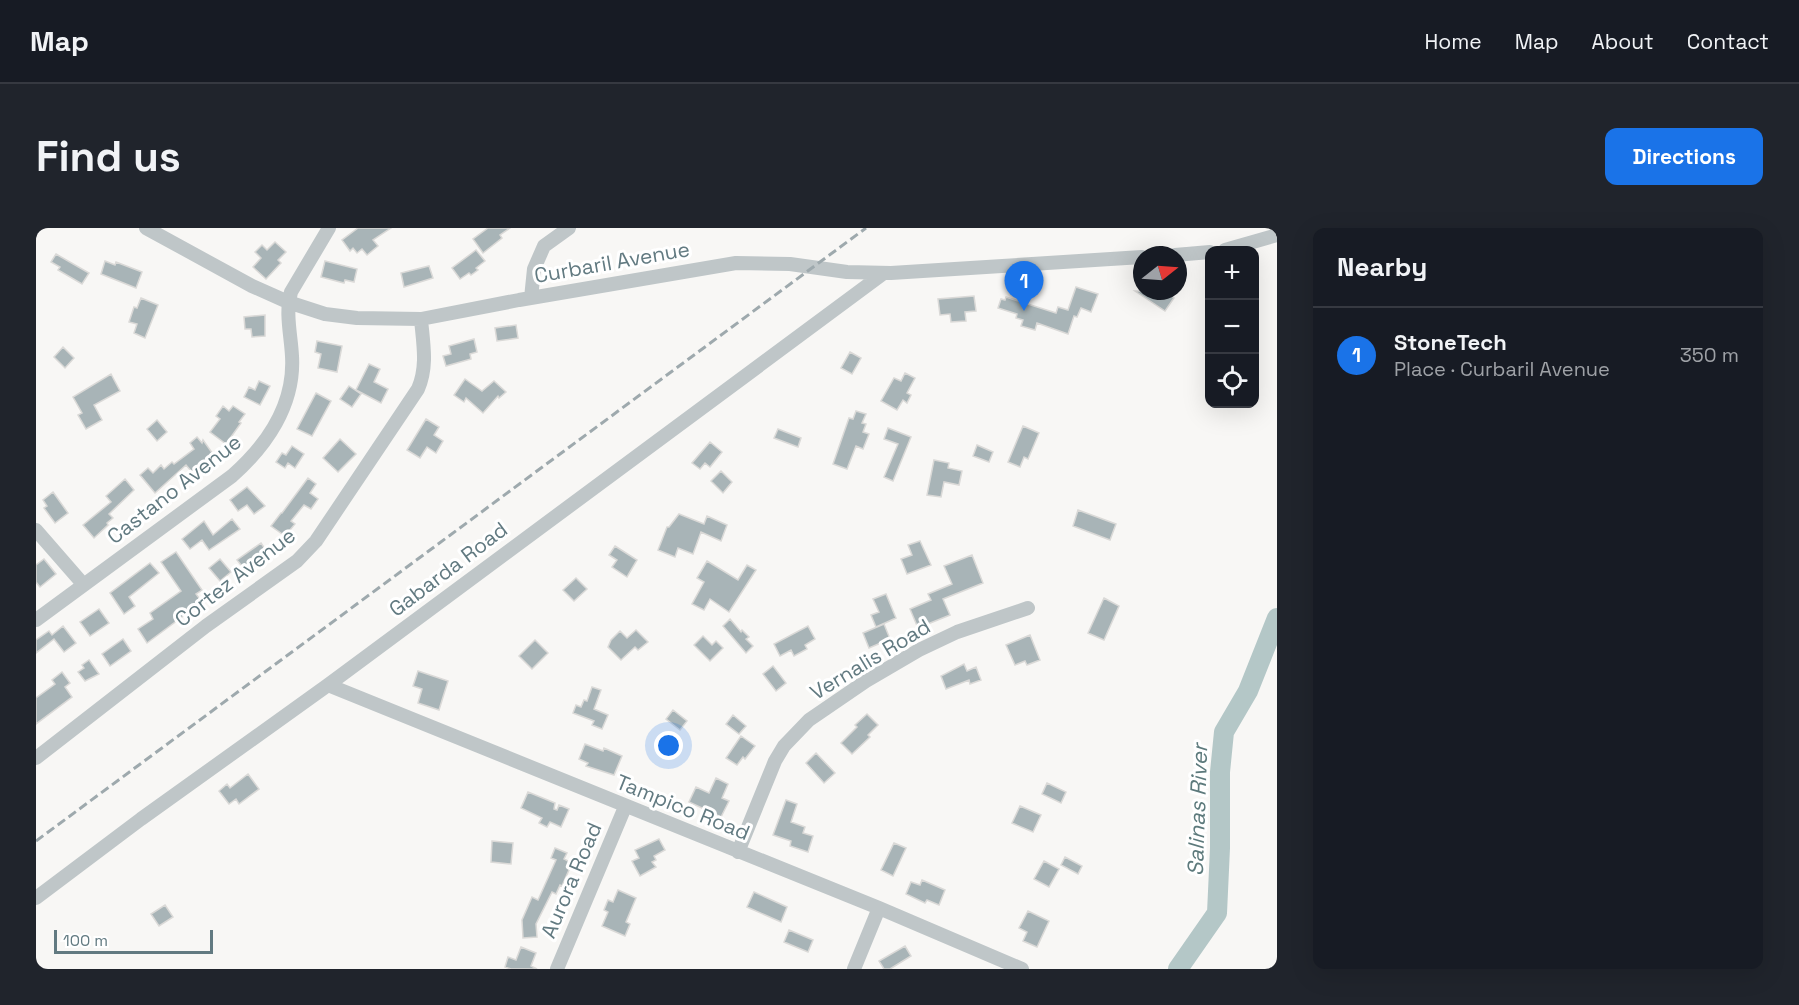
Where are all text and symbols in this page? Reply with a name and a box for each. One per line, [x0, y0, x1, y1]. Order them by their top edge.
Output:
text: Map [30, 23, 89, 59]
text: Home [1424, 28, 1482, 55]
text: Map [1515, 28, 1559, 55]
text: About [1592, 28, 1654, 55]
text: Contact [1687, 28, 1769, 55]
button: Directions [1605, 128, 1763, 185]
text: Find us [36, 130, 181, 183]
street label: Curbaril Avenue [532, 235, 692, 289]
north arrow [1133, 246, 1187, 300]
map controls [1205, 246, 1259, 408]
button: + [1205, 246, 1259, 300]
text: Nearby [1337, 250, 1427, 284]
pin: 1 [1004, 262, 1044, 311]
button: − [1205, 300, 1259, 354]
text: StoneTech [1394, 328, 1507, 356]
text: 1 [1352, 342, 1361, 368]
text: 350 m [1680, 342, 1739, 368]
button: locate [1205, 354, 1259, 408]
text: Place · Curbaril Avenue [1394, 356, 1610, 382]
street label: Castano Avenue [101, 428, 247, 550]
street label: Gabarda Road [383, 516, 513, 622]
street label: Cortez Avenue [169, 521, 301, 633]
street label: Vernalis Road [805, 612, 935, 706]
your location [654, 731, 683, 760]
water label: Salinas River [1181, 741, 1213, 877]
street label: Tampico Road [612, 768, 754, 846]
street label: Aurora Road [535, 818, 607, 942]
scale bar [54, 927, 213, 954]
text: 100 m [63, 930, 108, 951]

